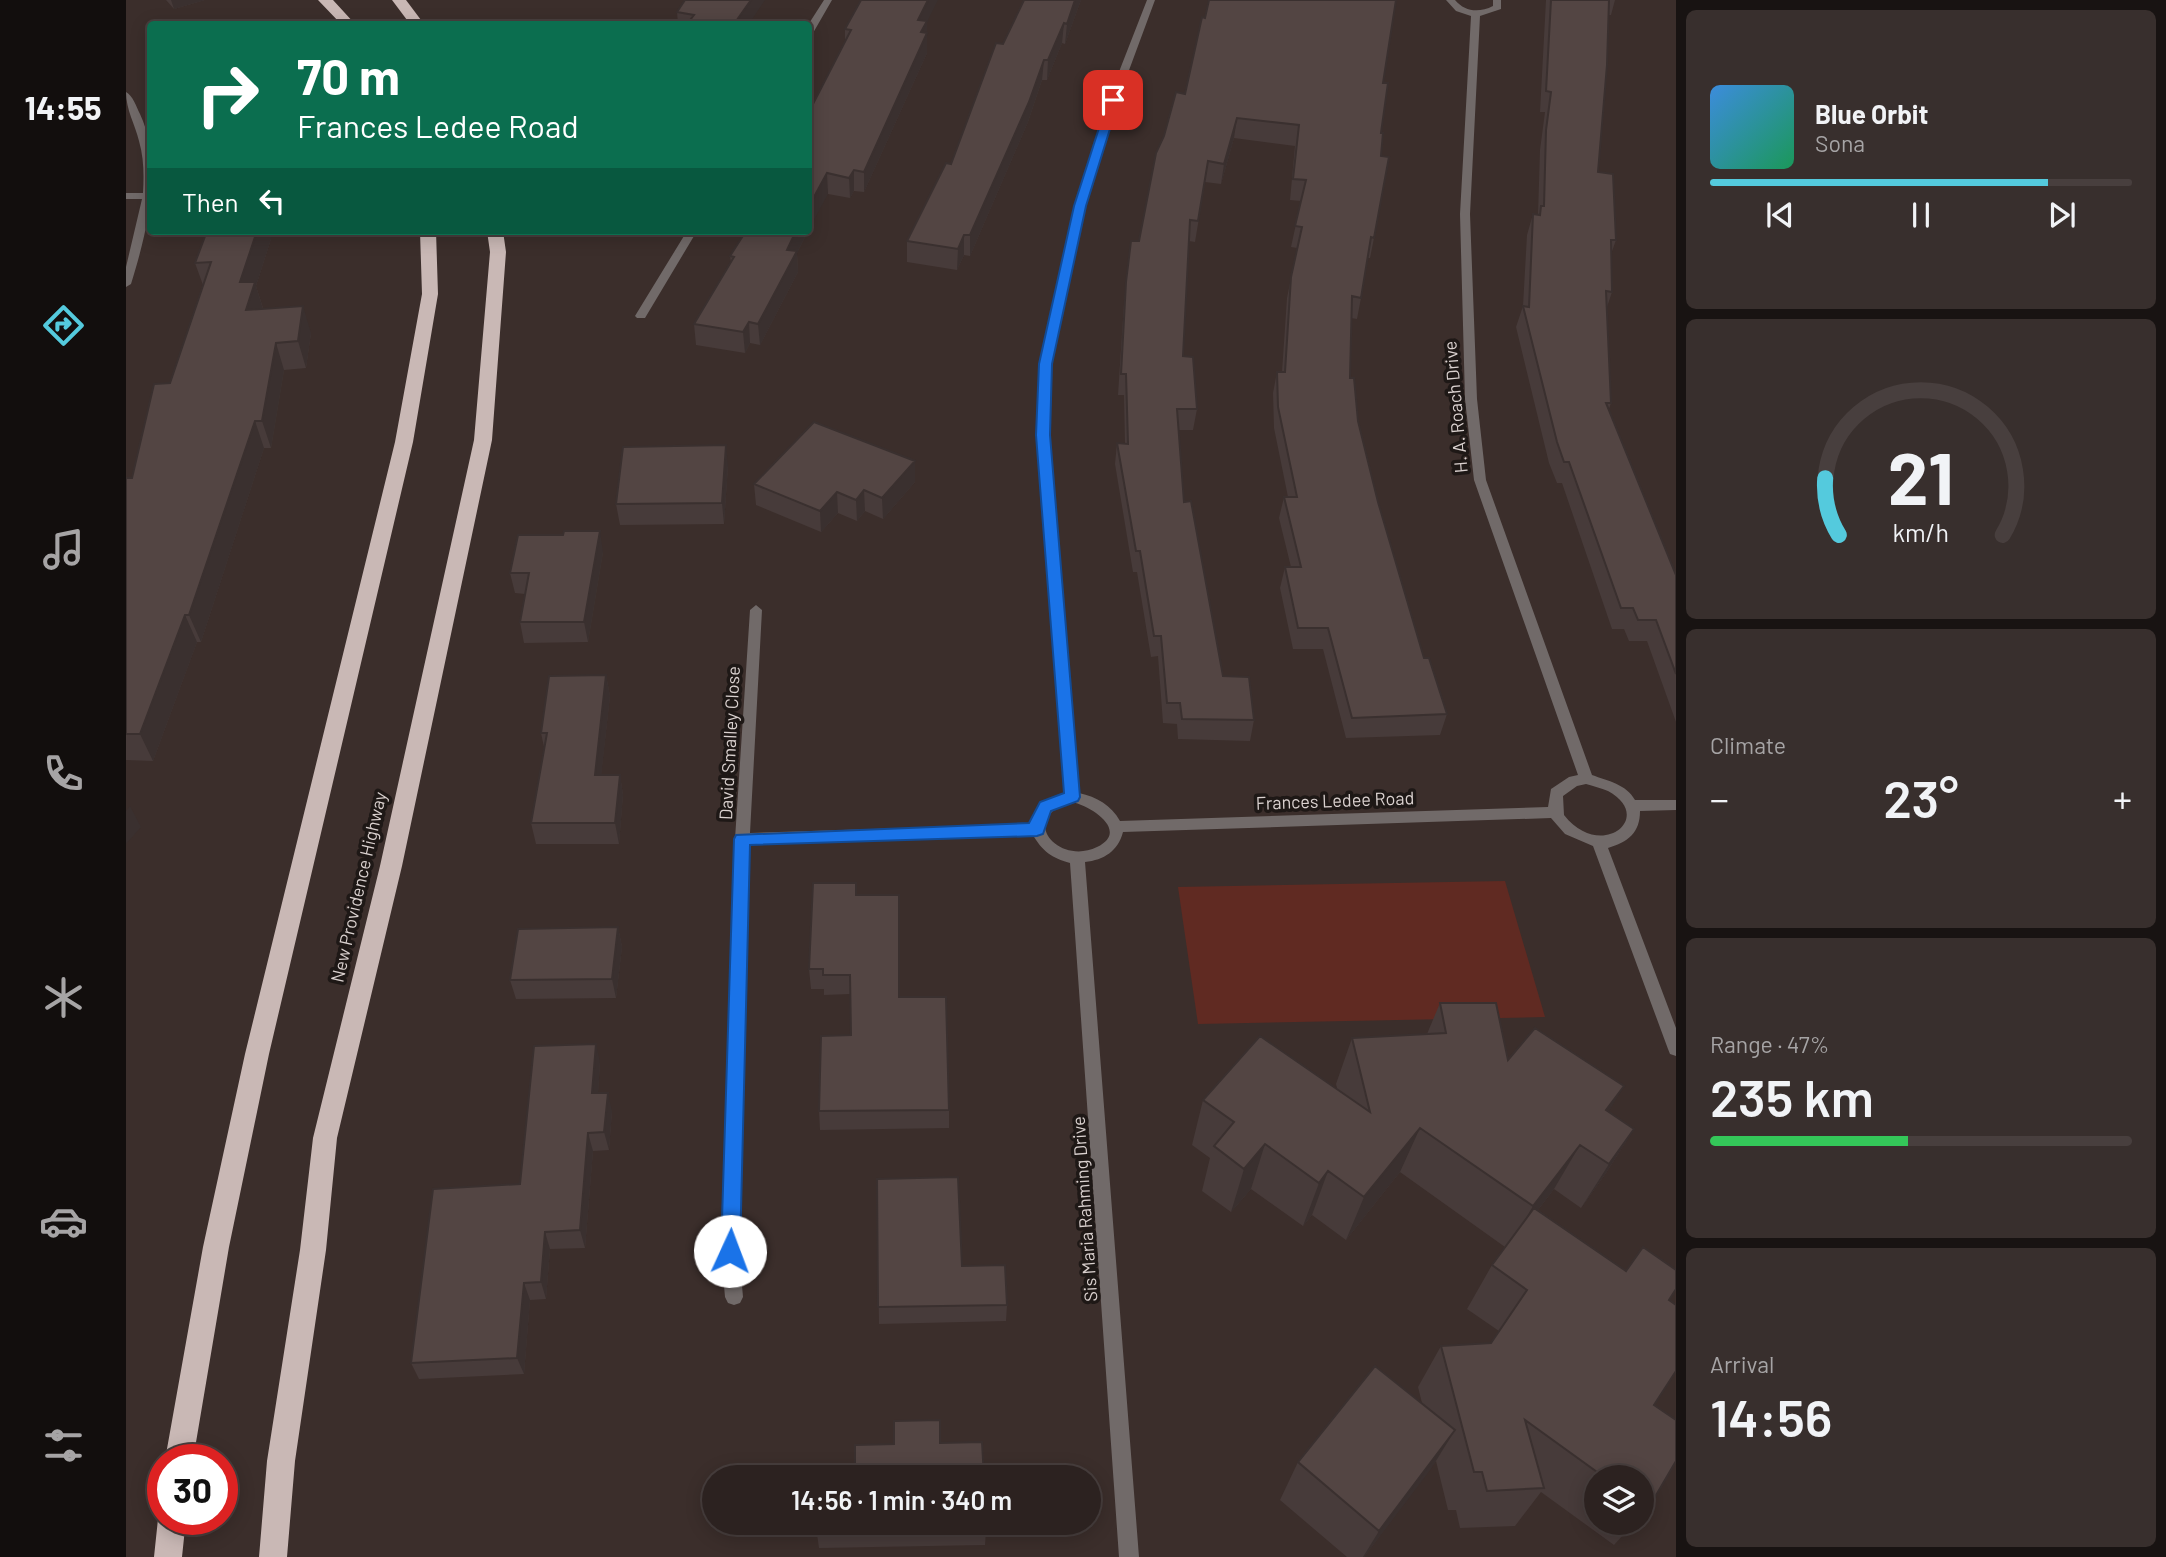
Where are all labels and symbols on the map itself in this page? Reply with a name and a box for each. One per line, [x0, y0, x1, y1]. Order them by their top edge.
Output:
pin [1083, 70, 1143, 130]
street label: H. A. Roach Drive [1438, 340, 1472, 474]
street label: David Smalley Close [714, 666, 744, 820]
street label: Frances Ledee Road [1255, 786, 1415, 814]
street label: New Providence Highway [325, 790, 391, 984]
street label: Sis Maria Rahming Drive [1067, 1116, 1101, 1302]
position arrow [693, 1214, 767, 1288]
speed limit sign: 30 [147, 1444, 238, 1535]

